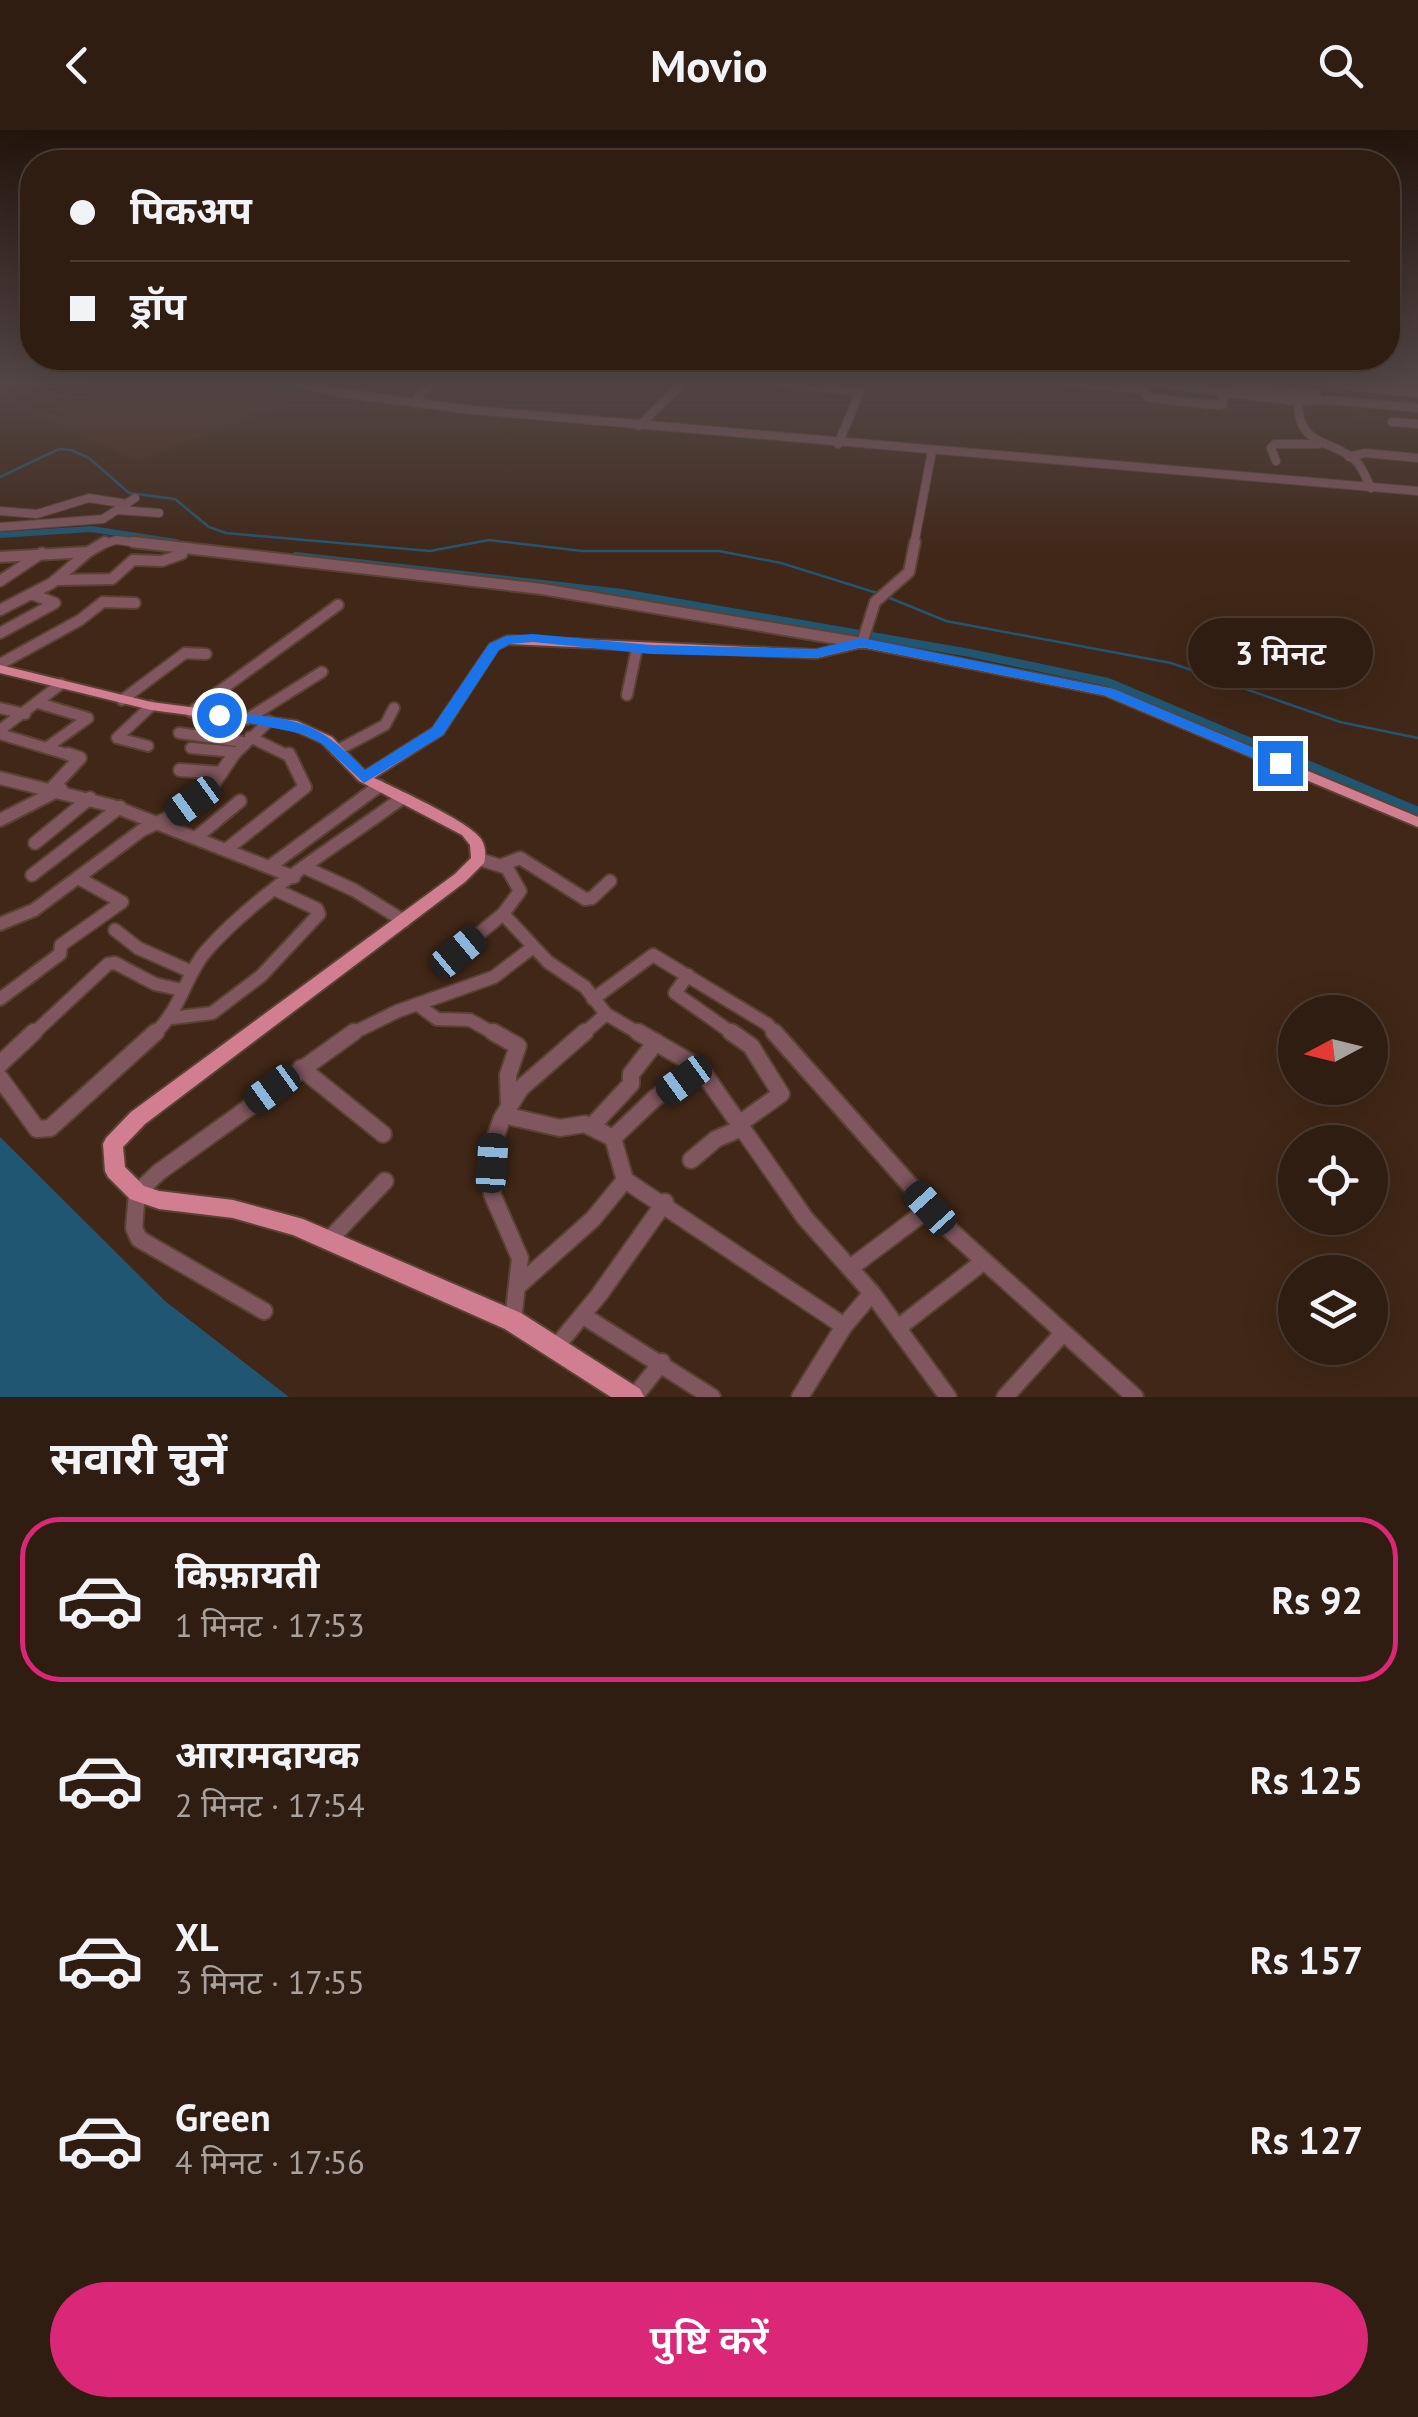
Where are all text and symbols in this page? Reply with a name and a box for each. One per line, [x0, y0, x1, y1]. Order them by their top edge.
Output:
text: Movio [650, 36, 768, 94]
icon: back [50, 38, 105, 93]
icon: search [1313, 38, 1368, 93]
text: पिकअप [130, 185, 252, 234]
text: ड्रॉप [130, 281, 186, 330]
callout: 3 मिनट [1188, 618, 1372, 688]
text: 3 मिनट [1235, 632, 1326, 674]
route start [197, 693, 242, 738]
route end [1258, 741, 1303, 786]
car [160, 771, 226, 831]
car [425, 921, 491, 983]
north arrow [1278, 995, 1388, 1105]
map controls [1278, 995, 1388, 1365]
car [651, 1050, 717, 1110]
car [239, 1059, 305, 1119]
button: locate [1278, 1125, 1388, 1235]
car [475, 1132, 509, 1194]
car [899, 1176, 961, 1240]
button: layers [1278, 1255, 1388, 1365]
text: सवारी चुनें [50, 1428, 227, 1486]
text: किफ़ायती [175, 1549, 319, 1598]
icon: car [55, 1555, 145, 1645]
text: Rs 92 [1271, 1575, 1363, 1624]
text: 1 मिनट · 17:53 [175, 1604, 365, 1646]
text: आरामदायक [175, 1729, 359, 1778]
icon: car [55, 1735, 145, 1825]
text: Rs 125 [1250, 1755, 1363, 1804]
text: 2 मिनट · 17:54 [175, 1784, 365, 1826]
text: XL [175, 1912, 219, 1961]
icon: car [55, 1915, 145, 2005]
text: Rs 157 [1250, 1935, 1363, 1984]
text: 3 मिनट · 17:55 [175, 1961, 365, 2003]
text: Green [175, 2092, 271, 2141]
icon: car [55, 2095, 145, 2185]
text: Rs 127 [1250, 2115, 1363, 2164]
text: 4 मिनट · 17:56 [175, 2141, 365, 2183]
button: पुष्टि करें [50, 2282, 1368, 2397]

